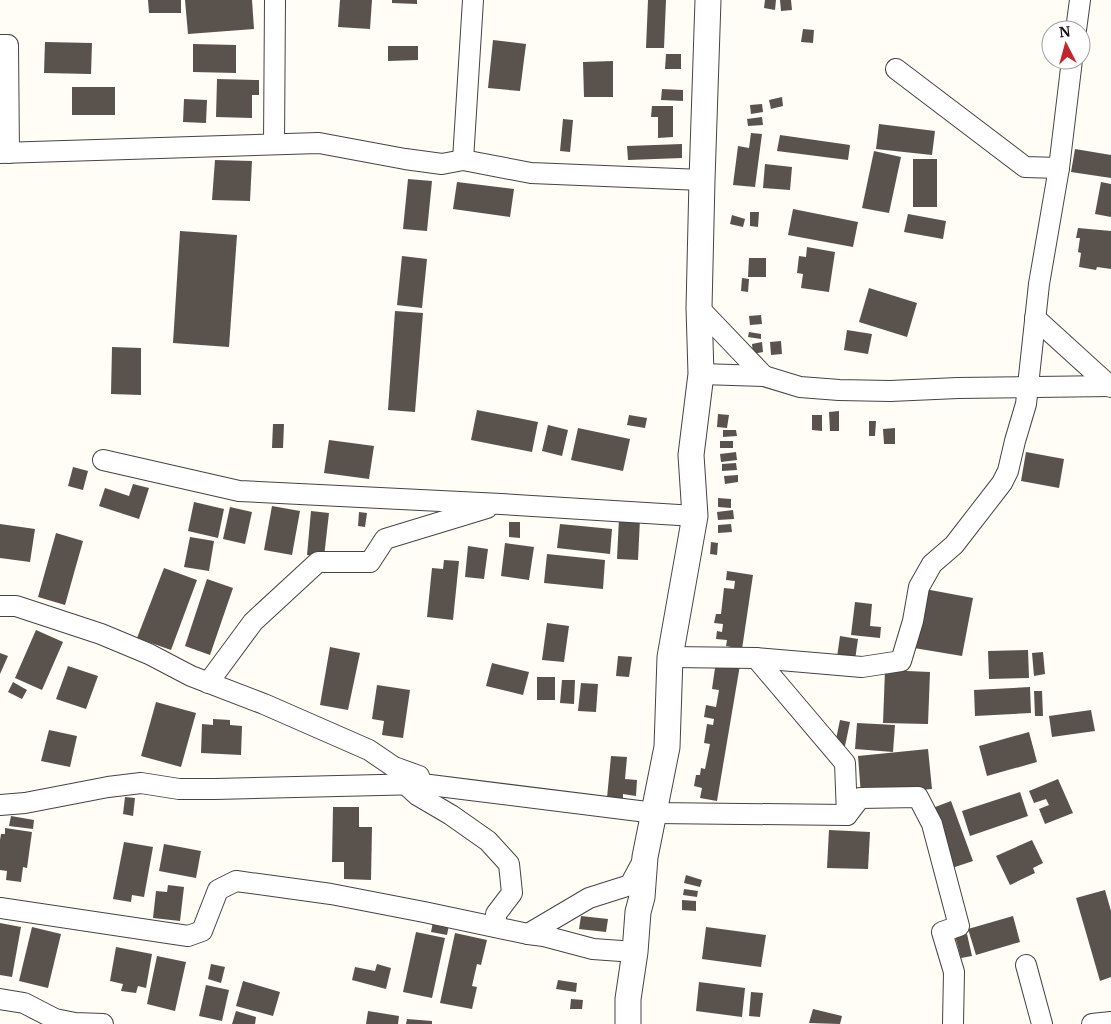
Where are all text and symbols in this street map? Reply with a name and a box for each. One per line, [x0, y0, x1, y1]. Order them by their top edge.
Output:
north arrow [1041, 20, 1091, 70]
text: N [1058, 23, 1071, 42]

